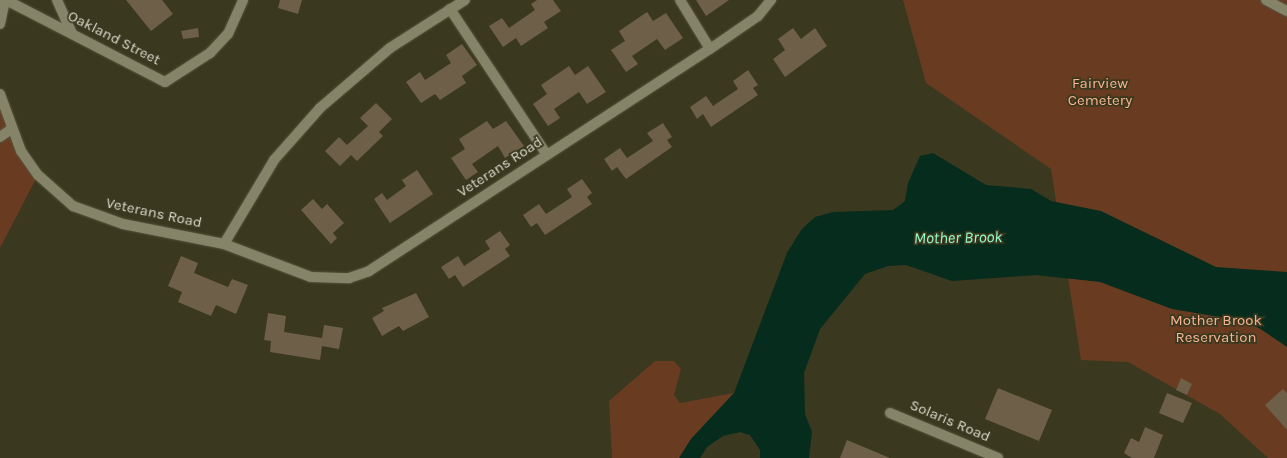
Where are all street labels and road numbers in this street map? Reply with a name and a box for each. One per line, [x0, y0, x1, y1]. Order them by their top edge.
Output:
street label: Oakland Street [65, 7, 163, 69]
street label: Veterans Road [454, 133, 546, 201]
street label: Veterans Road [104, 194, 204, 232]
street label: Solaris Road [907, 396, 993, 446]

